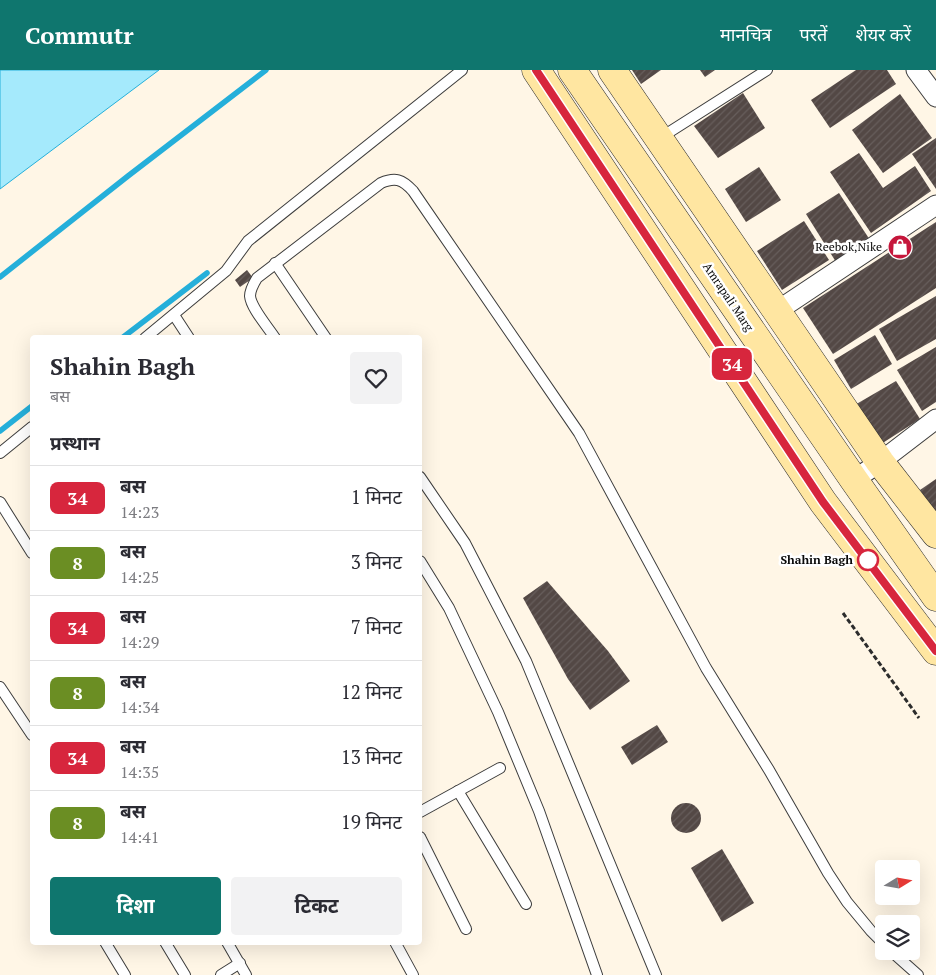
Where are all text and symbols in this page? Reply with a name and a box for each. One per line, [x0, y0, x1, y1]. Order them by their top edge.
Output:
text: Commutr [25, 19, 134, 51]
text: मानचित्र [720, 22, 772, 46]
text: परतें [800, 22, 827, 46]
text: शेयर करें [855, 22, 911, 46]
shop icon: Reebok,Nike [887, 234, 913, 260]
place label: Reebok,Nike [815, 239, 882, 254]
street label: Amrapali Marg [700, 260, 757, 334]
line badge: 34 [710, 348, 754, 380]
text: Shahin Bagh [50, 350, 195, 382]
button: heart [350, 352, 402, 404]
text: 34 [722, 352, 742, 376]
text: बस [50, 385, 70, 407]
text: प्रस्थान [50, 430, 100, 455]
text: बस [120, 473, 146, 498]
text: 1 मिनट [351, 484, 402, 509]
text: 34 [67, 486, 88, 510]
text: 14:23 [120, 501, 159, 523]
text: बस [120, 538, 146, 563]
text: 3 मिनट [351, 549, 402, 574]
marker: Shahin Bagh [857, 549, 879, 571]
text: 8 [72, 551, 83, 575]
place label: Shahin Bagh [780, 552, 853, 567]
text: 14:25 [120, 566, 159, 588]
text: बस [120, 603, 146, 628]
text: 7 मिनट [351, 614, 402, 639]
text: 34 [67, 616, 88, 640]
text: 14:29 [120, 631, 159, 653]
text: बस [120, 668, 146, 693]
text: 12 मिनट [341, 679, 402, 704]
text: 8 [72, 681, 83, 705]
text: 14:34 [120, 696, 159, 718]
text: बस [120, 733, 146, 758]
text: 13 मिनट [341, 744, 402, 769]
text: 34 [67, 746, 88, 770]
text: 14:35 [120, 761, 159, 783]
text: बस [120, 798, 146, 823]
text: 19 मिनट [341, 809, 402, 834]
text: 8 [72, 811, 83, 835]
text: 14:41 [120, 826, 159, 848]
north arrow [875, 860, 920, 905]
map controls [875, 860, 920, 960]
button: दिशा [50, 877, 221, 935]
button: टिकट [231, 877, 402, 935]
button: layers [875, 915, 920, 960]

